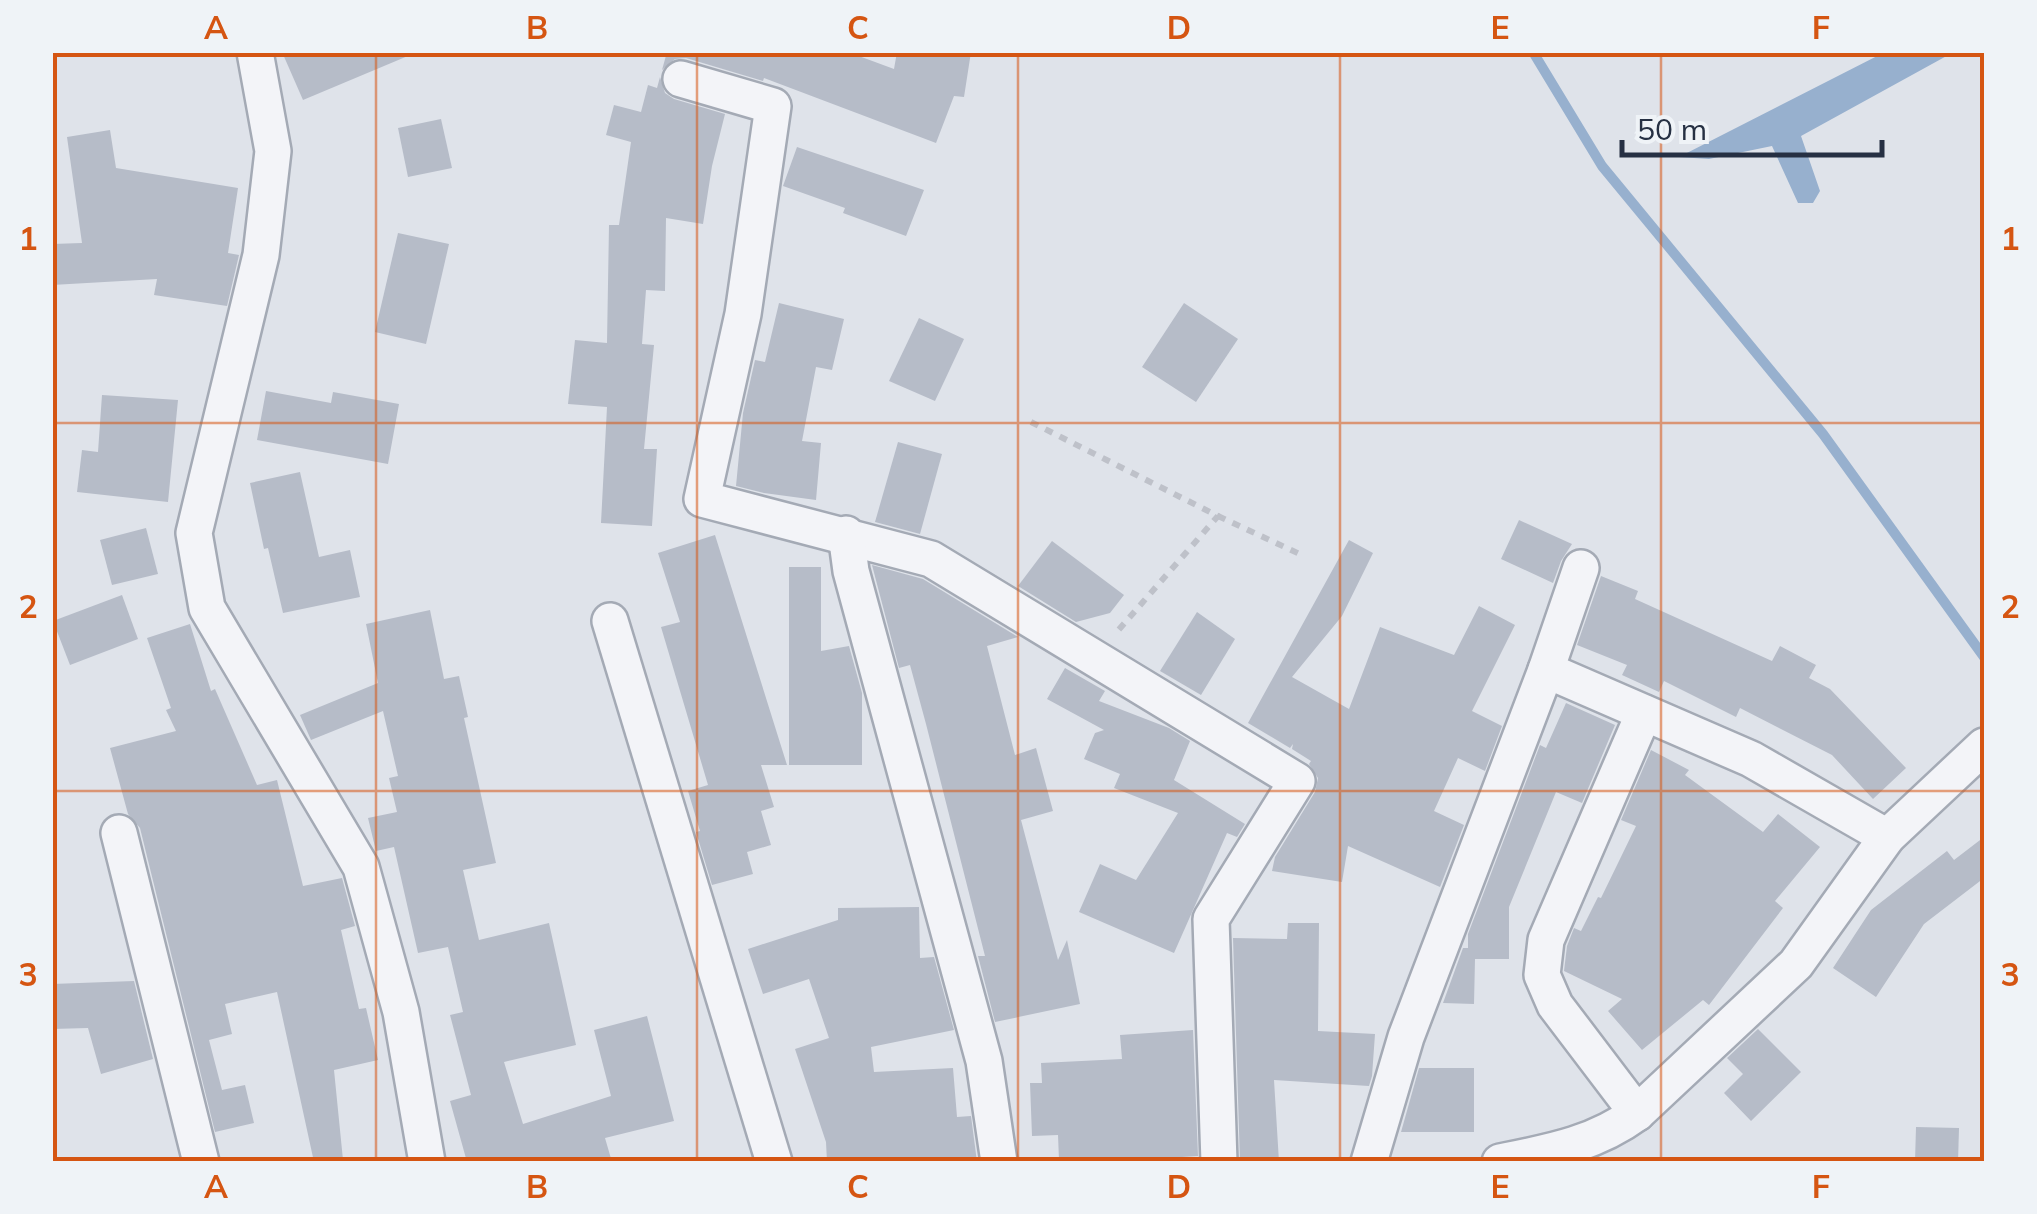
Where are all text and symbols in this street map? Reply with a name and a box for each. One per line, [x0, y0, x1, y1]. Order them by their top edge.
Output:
text: A [204, 7, 228, 47]
text: B [526, 7, 548, 47]
text: C [847, 7, 869, 47]
text: D [1167, 7, 1191, 47]
text: E [1490, 7, 1510, 47]
text: F [1812, 7, 1830, 47]
scale bar [1622, 95, 1882, 157]
text: 50 m [1637, 110, 1707, 148]
text: 1 [18, 218, 38, 258]
text: 1 [2000, 218, 2020, 258]
text: 2 [18, 586, 38, 626]
text: 2 [2000, 586, 2020, 626]
text: 3 [18, 954, 38, 994]
text: 3 [2000, 954, 2020, 994]
text: A [204, 1166, 228, 1206]
text: B [526, 1166, 548, 1206]
text: C [847, 1166, 869, 1206]
text: D [1167, 1166, 1191, 1206]
text: E [1490, 1166, 1510, 1206]
text: F [1812, 1166, 1830, 1206]

